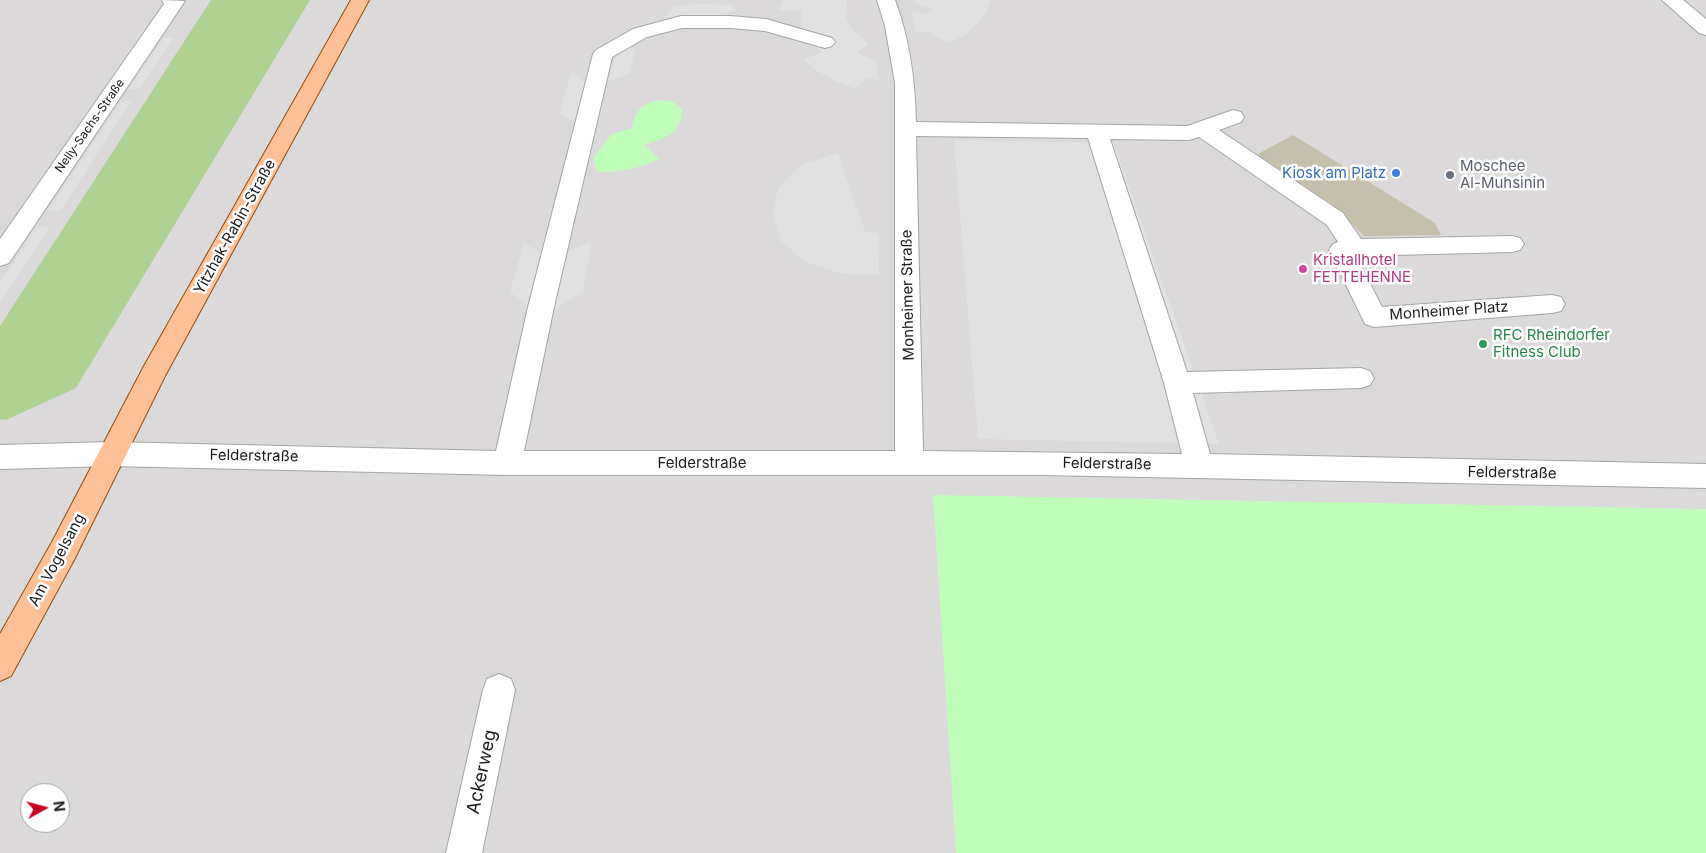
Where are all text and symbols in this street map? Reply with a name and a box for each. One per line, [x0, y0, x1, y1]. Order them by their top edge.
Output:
street label: Nelly-Sachs-Straße [52, 76, 128, 176]
street label: Yitzhak-Rabin-Straße [190, 156, 280, 298]
place label: Moschee Al-Muhsinin [1460, 157, 1545, 192]
place label: Kiosk am Platz [1282, 164, 1386, 182]
marker: Kiosk am Platz [1390, 167, 1402, 179]
marker: Moschee Al-Muhsinin [1444, 169, 1456, 181]
street label: Monheimer Straße [898, 229, 918, 361]
place label: Kristallhotel FETTEHENNE [1313, 251, 1411, 286]
marker: Kristallhotel FETTEHENNE [1297, 263, 1309, 275]
street label: Monheimer Platz [1389, 298, 1509, 324]
place label: RFC Rheindorfer Fitness Club [1493, 326, 1610, 361]
marker: RFC Rheindorfer Fitness Club [1477, 338, 1489, 350]
street label: Felderstraße [209, 446, 299, 466]
street label: Felderstraße [657, 454, 747, 472]
street label: Felderstraße [1062, 454, 1152, 474]
street label: Felderstraße [1467, 463, 1557, 483]
street label: Am Vogelsang [25, 511, 89, 609]
street label: Ackerweg [463, 728, 501, 816]
north arrow [20, 783, 70, 833]
text: N [50, 800, 68, 813]

